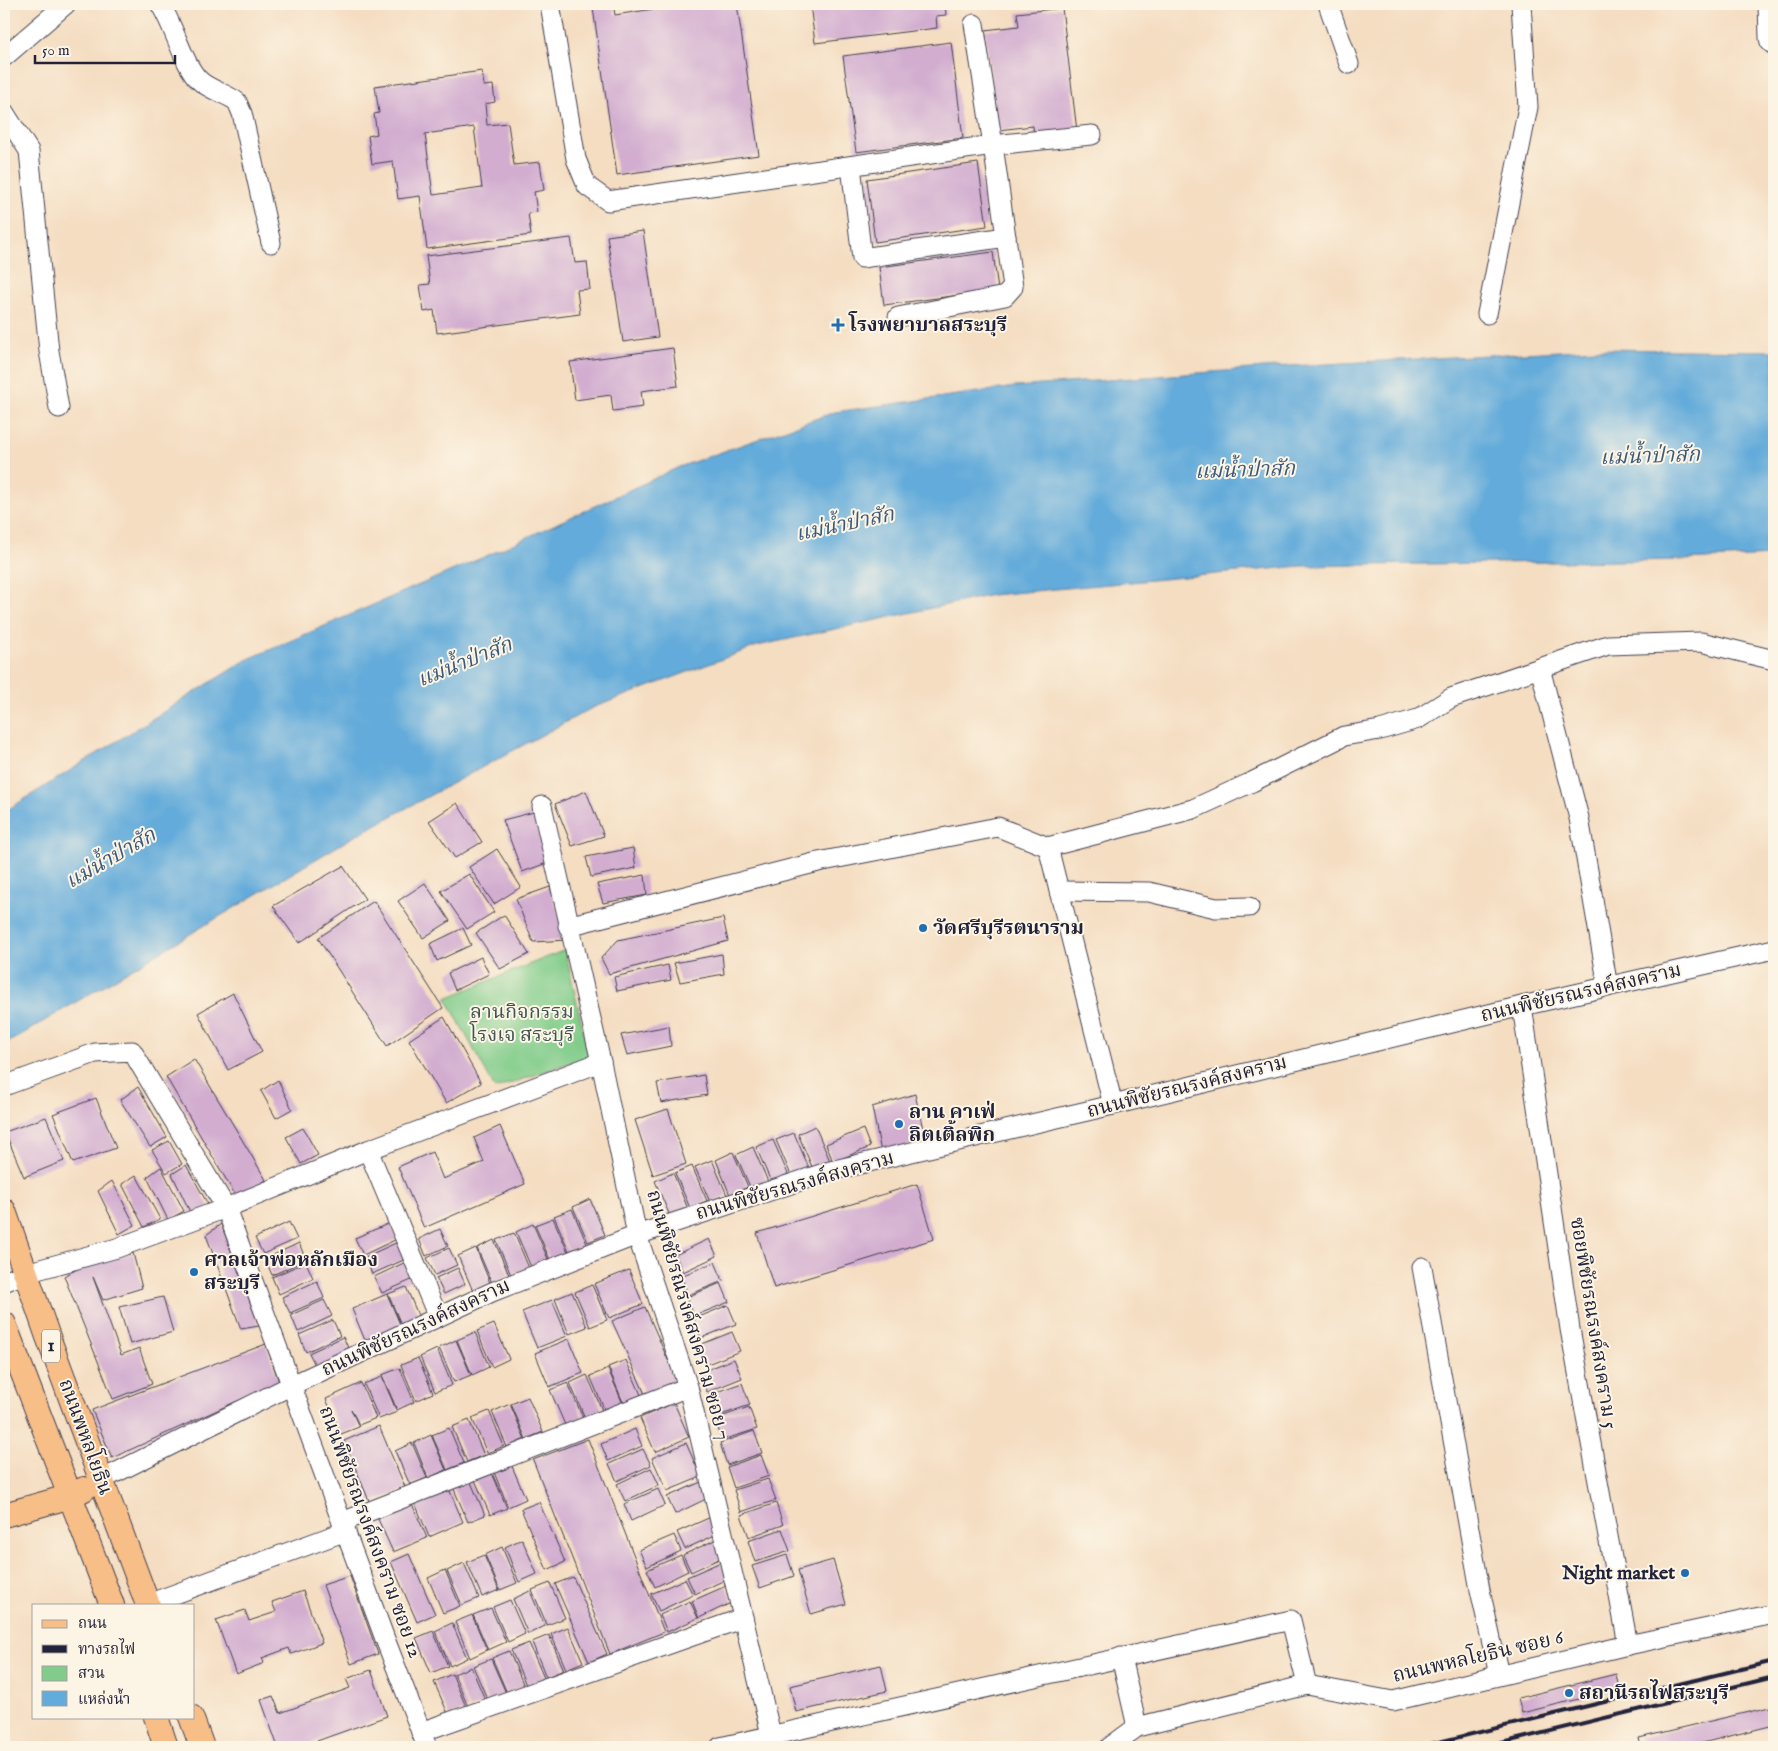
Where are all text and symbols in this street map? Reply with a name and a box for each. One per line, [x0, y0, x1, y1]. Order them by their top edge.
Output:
scale bar [35, 32, 175, 64]
text: 50 m [42, 41, 70, 60]
place label: โรงพยาบาลสระบุรี [848, 311, 1007, 338]
marker: โรงพยาบาลสระบุรี [831, 318, 845, 332]
water label: แม่น้ำป่าสัก [1599, 438, 1702, 472]
water label: แม่น้ำป่าสัก [1194, 452, 1297, 486]
water label: แม่น้ำป่าสัก [792, 497, 898, 549]
water label: แม่น้ำป่าสัก [412, 628, 518, 694]
water label: แม่น้ำป่าสัก [59, 818, 162, 896]
place label: วัดศรีบุรีรตนาราม [933, 916, 1084, 941]
marker: วัดศรีบุรีรตนาราม [917, 922, 929, 934]
street label: ถนนพิชัยรณรงค์สงคราม [1478, 958, 1684, 1028]
park label: ลานกิจกรรม โรงเจ สระบุรี [469, 1000, 574, 1048]
street label: ถนนพิชัยรณรงค์สงคราม [1084, 1050, 1290, 1124]
place label: ลาน คาเฟ่ ลิตเติ้ลพิก [909, 1100, 995, 1148]
marker: ลาน คาเฟ่ ลิตเติ้ลพิก [893, 1118, 905, 1130]
street label: ถนนพิชัยรณรงค์สงคราม [693, 1146, 897, 1226]
street label: ถนนพิชัยรณรงค์สงคราม ซอย 7 [640, 1187, 736, 1443]
street label: ซอยพิชัยรณรงค์สงคราม 5 [1564, 1215, 1622, 1431]
place label: ศาลเจ้าพ่อหลักเมือง สระบุรี [204, 1248, 378, 1296]
marker: ศาลเจ้าพ่อหลักเมือง สระบุรี [188, 1266, 200, 1278]
street label: ถนนพิชัยรณรงค์สงคราม [318, 1273, 514, 1383]
road number: 1 [42, 1330, 60, 1362]
street label: ถนนพหลโยธิน [52, 1375, 120, 1498]
street label: ถนนพิชัยรณรงค์สงคราม ซอย 12 [313, 1402, 427, 1662]
place label: Night market [1561, 1561, 1675, 1586]
marker: Night market [1679, 1567, 1691, 1579]
legend [32, 1604, 195, 1718]
text: ถนน [78, 1614, 107, 1633]
street label: ถนนพหลโยธิน ซอย 6 [1389, 1622, 1566, 1689]
text: ทางรถไฟ [78, 1638, 135, 1659]
text: สวน [78, 1664, 105, 1683]
place label: สถานีรถไฟสระบุรี [1579, 1679, 1729, 1706]
marker: สถานีรถไฟสระบุรี [1563, 1687, 1575, 1699]
text: แหล่งน้ำ [78, 1688, 130, 1709]

